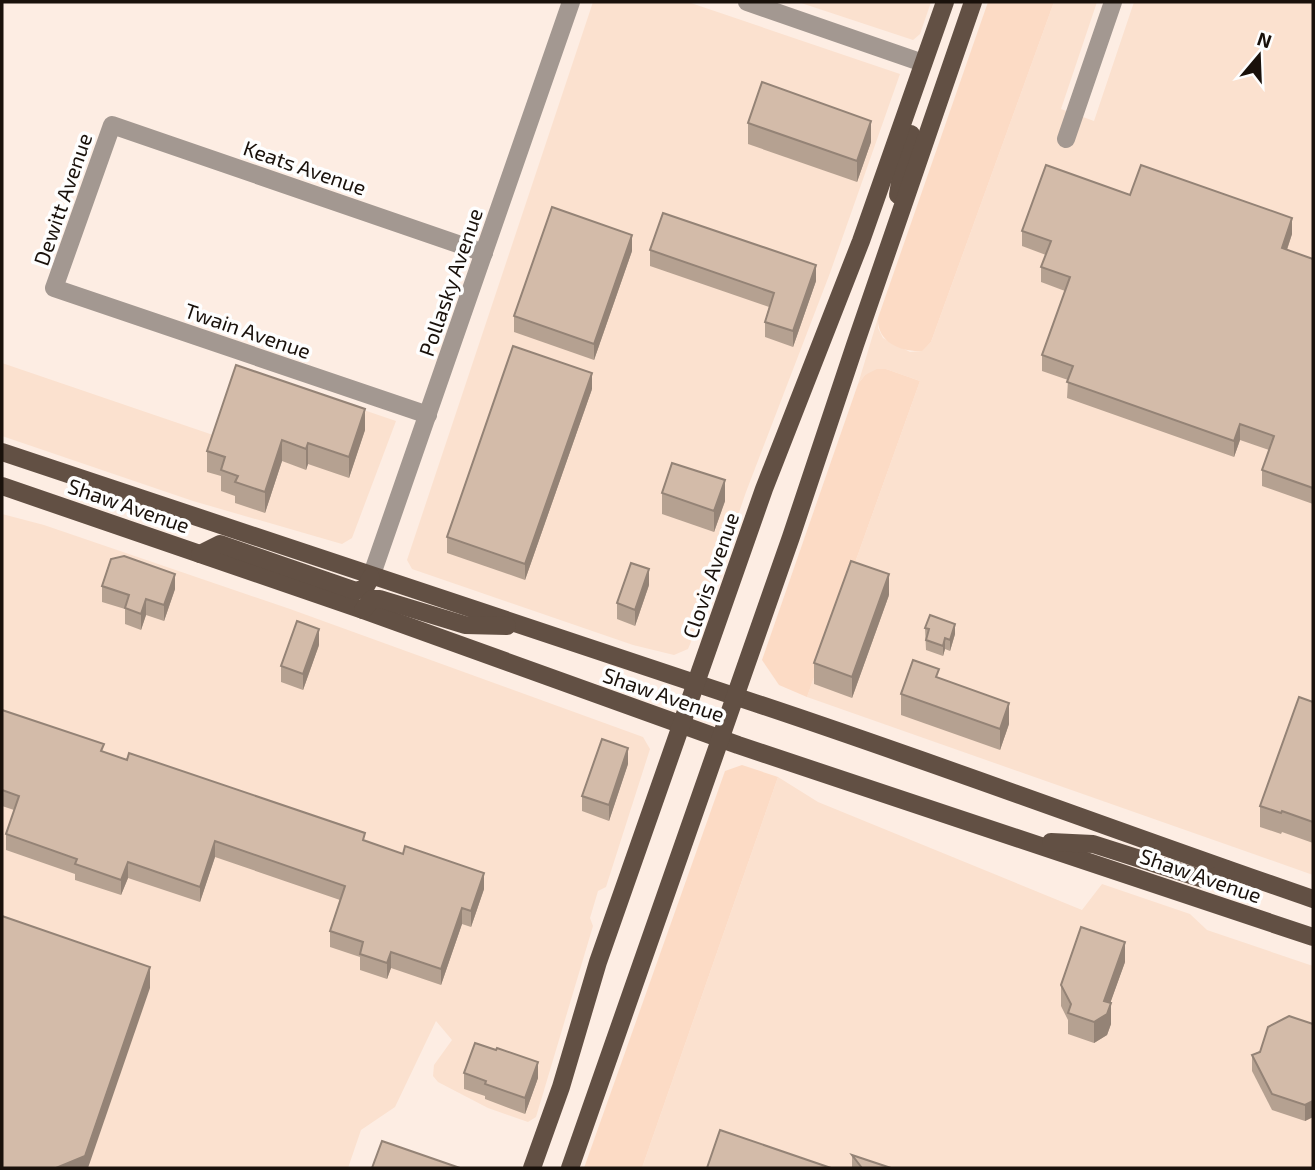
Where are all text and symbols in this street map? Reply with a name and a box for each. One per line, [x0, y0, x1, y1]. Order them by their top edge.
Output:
north arrow [1224, 21, 1294, 91]
text: N [1254, 26, 1275, 53]
street label: Dewitt Avenue [28, 130, 96, 268]
street label: Keats Avenue [240, 134, 370, 200]
street label: Pollasky Avenue [413, 205, 487, 359]
street label: Twain Avenue [182, 297, 314, 363]
street label: Shaw Avenue [65, 473, 193, 537]
street label: Clovis Avenue [677, 509, 743, 641]
street label: Shaw Avenue [600, 662, 728, 726]
street label: Shaw Avenue [1137, 843, 1265, 907]

